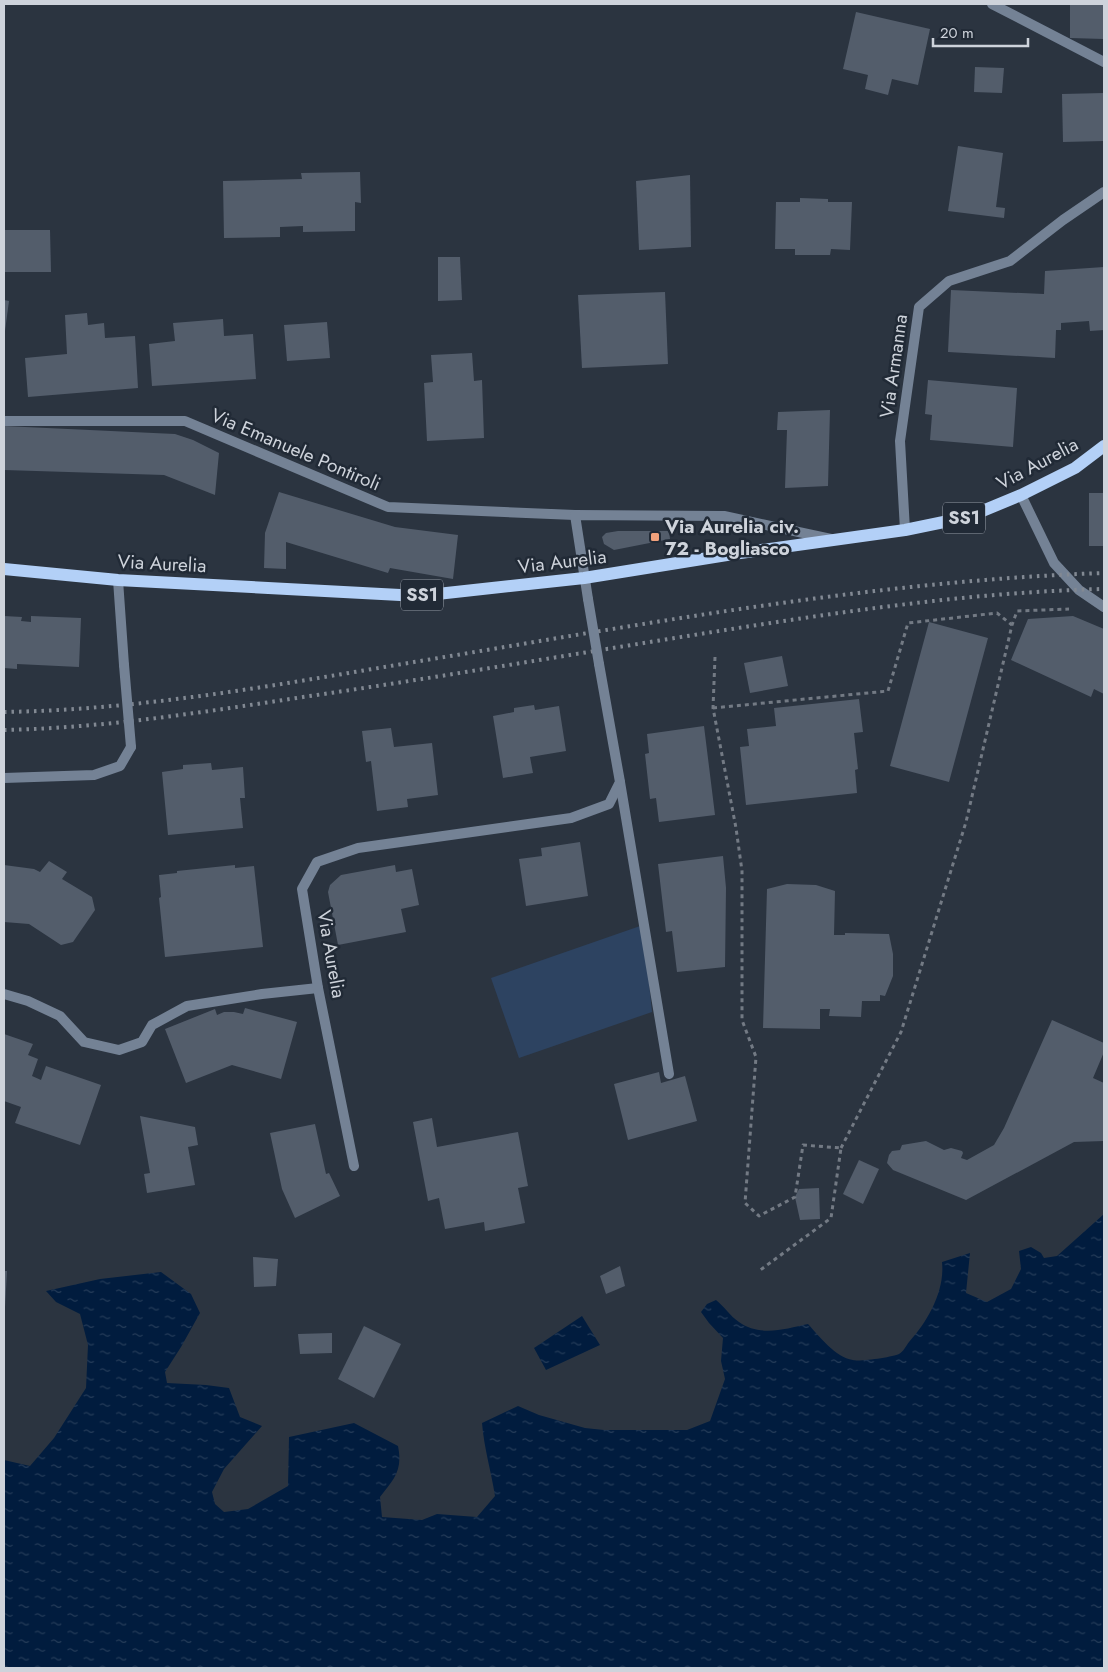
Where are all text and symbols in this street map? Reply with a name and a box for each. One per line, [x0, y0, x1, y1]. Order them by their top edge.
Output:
scale bar [933, 15, 1028, 47]
text: 20 m [940, 22, 974, 44]
street label: Via Armanna [873, 312, 914, 420]
street label: Via Emanuele Pontiroli [207, 401, 385, 497]
street label: Via Aurelia [992, 431, 1083, 496]
road number: SS1 [943, 502, 985, 534]
place label: Via Aurelia civ. 72 - Bogliasco [664, 513, 799, 562]
marker: Via Aurelia civ. 72 - Bogliasco [649, 531, 661, 543]
street label: Via Aurelia [516, 543, 608, 580]
street label: Via Aurelia [117, 548, 207, 579]
road number: SS1 [401, 580, 443, 610]
street label: Via Aurelia [310, 908, 353, 1000]

